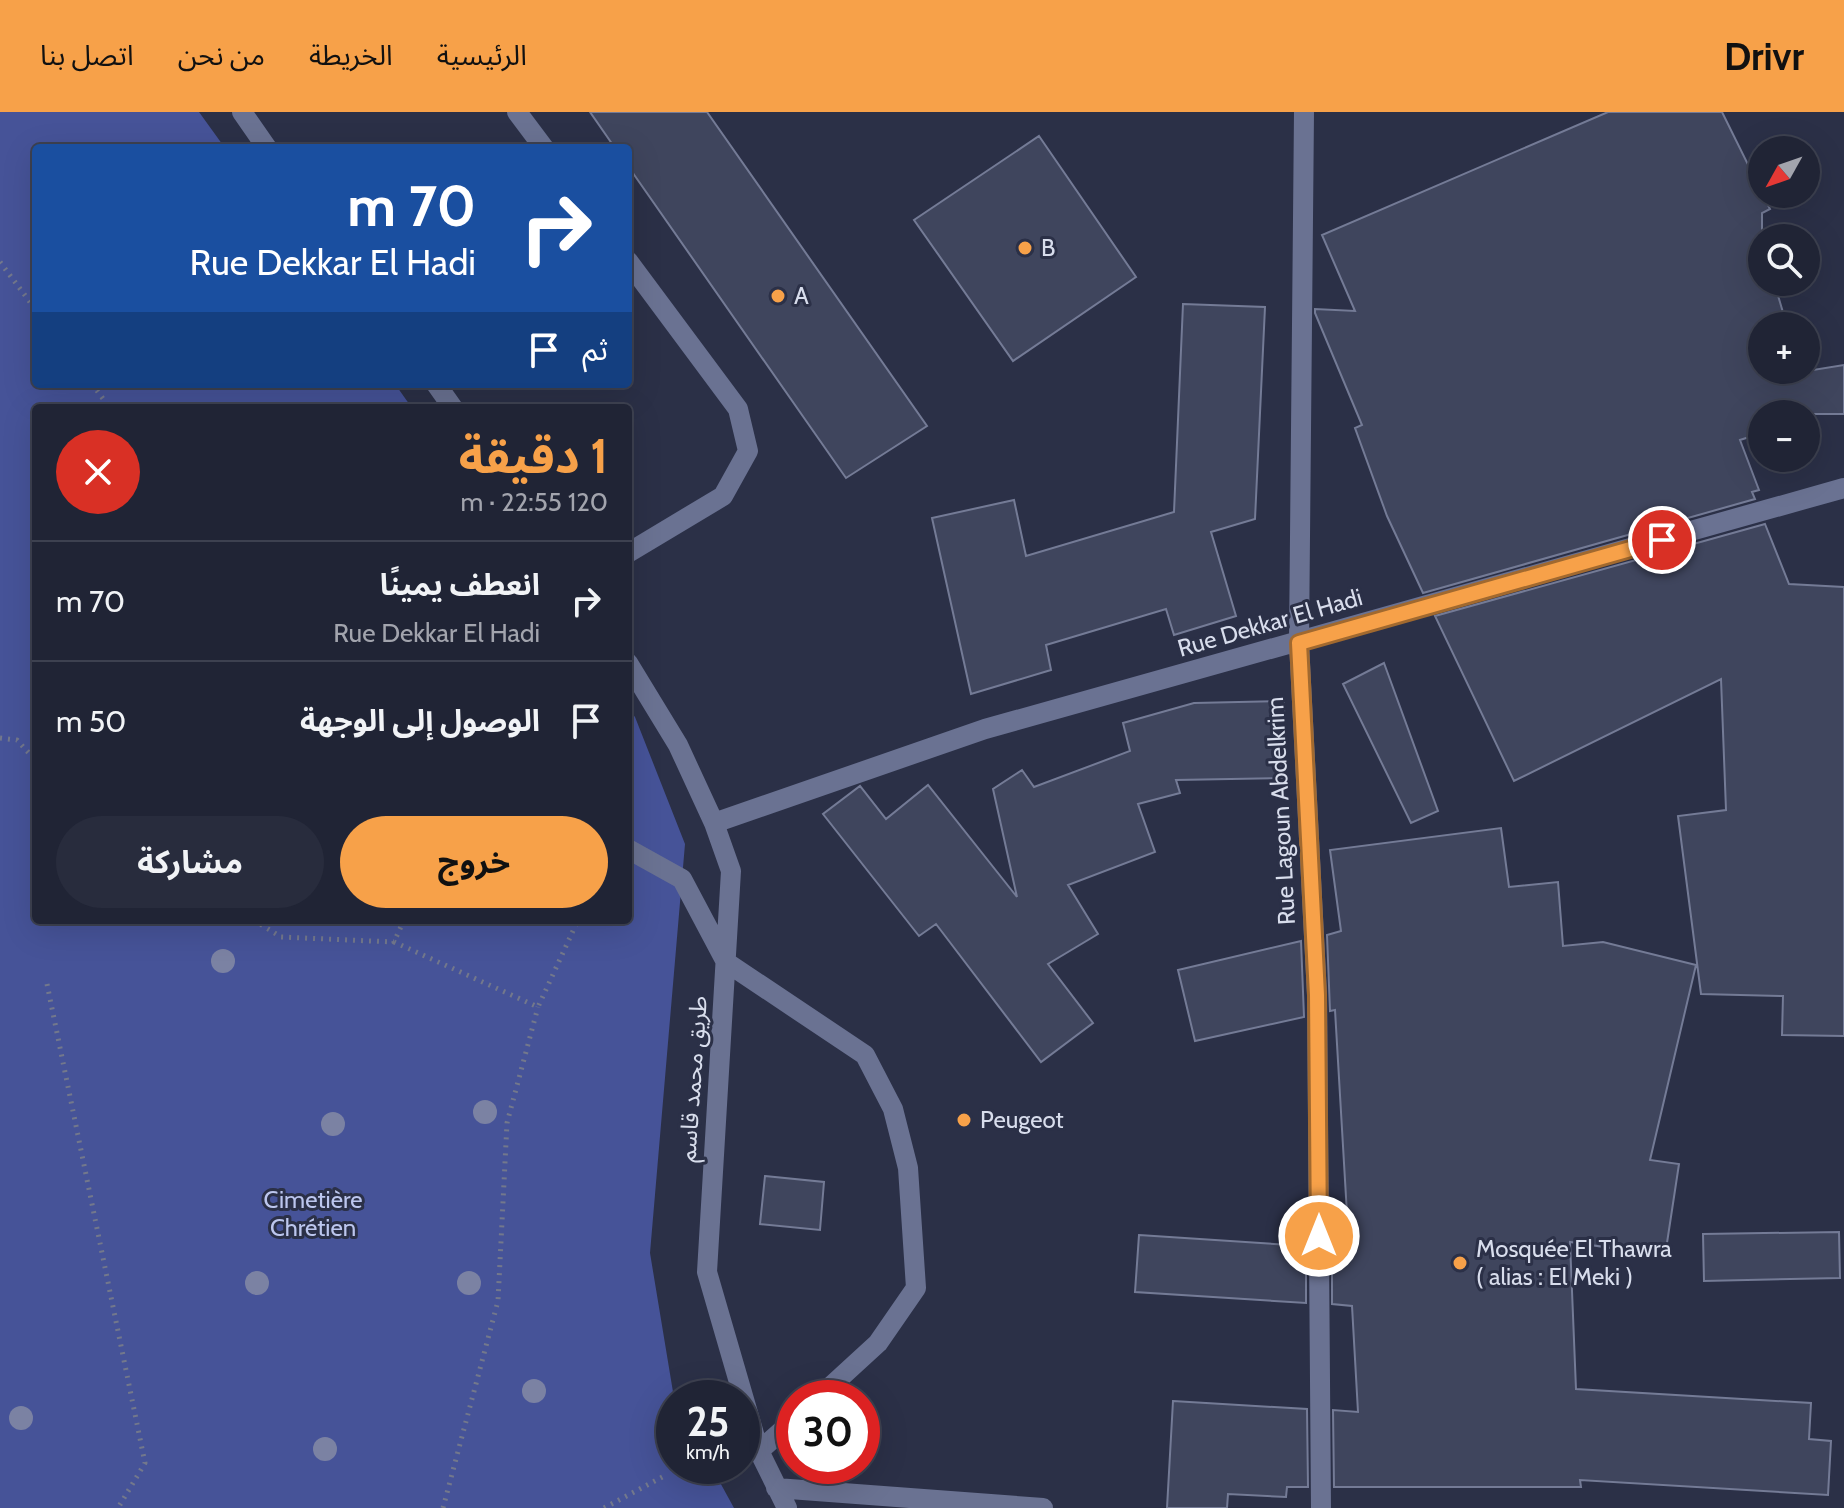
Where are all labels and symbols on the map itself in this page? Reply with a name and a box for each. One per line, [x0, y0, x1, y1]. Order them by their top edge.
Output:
north arrow [1748, 136, 1820, 208]
place label: B [1041, 233, 1055, 262]
marker: B [1016, 239, 1034, 257]
place label: A [794, 281, 809, 310]
marker: A [769, 287, 787, 305]
pin [1628, 506, 1696, 574]
street label: Rue Dekkar El Hadi [1174, 582, 1366, 663]
street label: Rue Lagoun Abdelkrim [1260, 696, 1301, 926]
street label: طريق محمد قاسم [672, 995, 716, 1163]
place label: Peugeot [980, 1105, 1064, 1134]
marker: Peugeot [955, 1111, 973, 1129]
park label: Cimetière Chrétien [264, 1185, 362, 1242]
position arrow [1277, 1194, 1361, 1278]
place label: Mosquée El Thawra ( alias : El Meki ) [1476, 1234, 1672, 1291]
marker: Mosquée El Thawra ( alias : El Meki ) [1451, 1254, 1469, 1272]
speed limit sign: 30 [776, 1380, 880, 1484]

